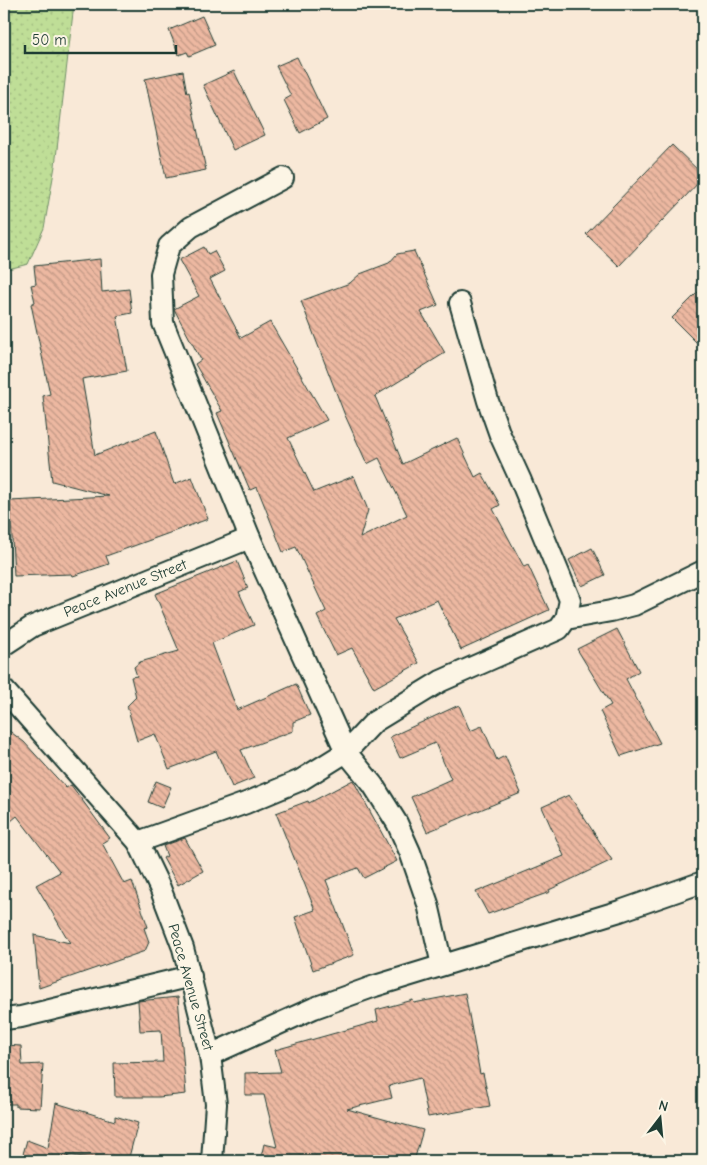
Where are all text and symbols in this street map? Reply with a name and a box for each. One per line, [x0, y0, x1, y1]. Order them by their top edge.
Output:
scale bar [25, 22, 176, 54]
text: 50 m [32, 31, 67, 49]
street label: Peace Avenue Street [61, 555, 190, 621]
street label: Peace Avenue Street [164, 922, 218, 1053]
north arrow [634, 1092, 684, 1142]
text: N [657, 1097, 670, 1115]

